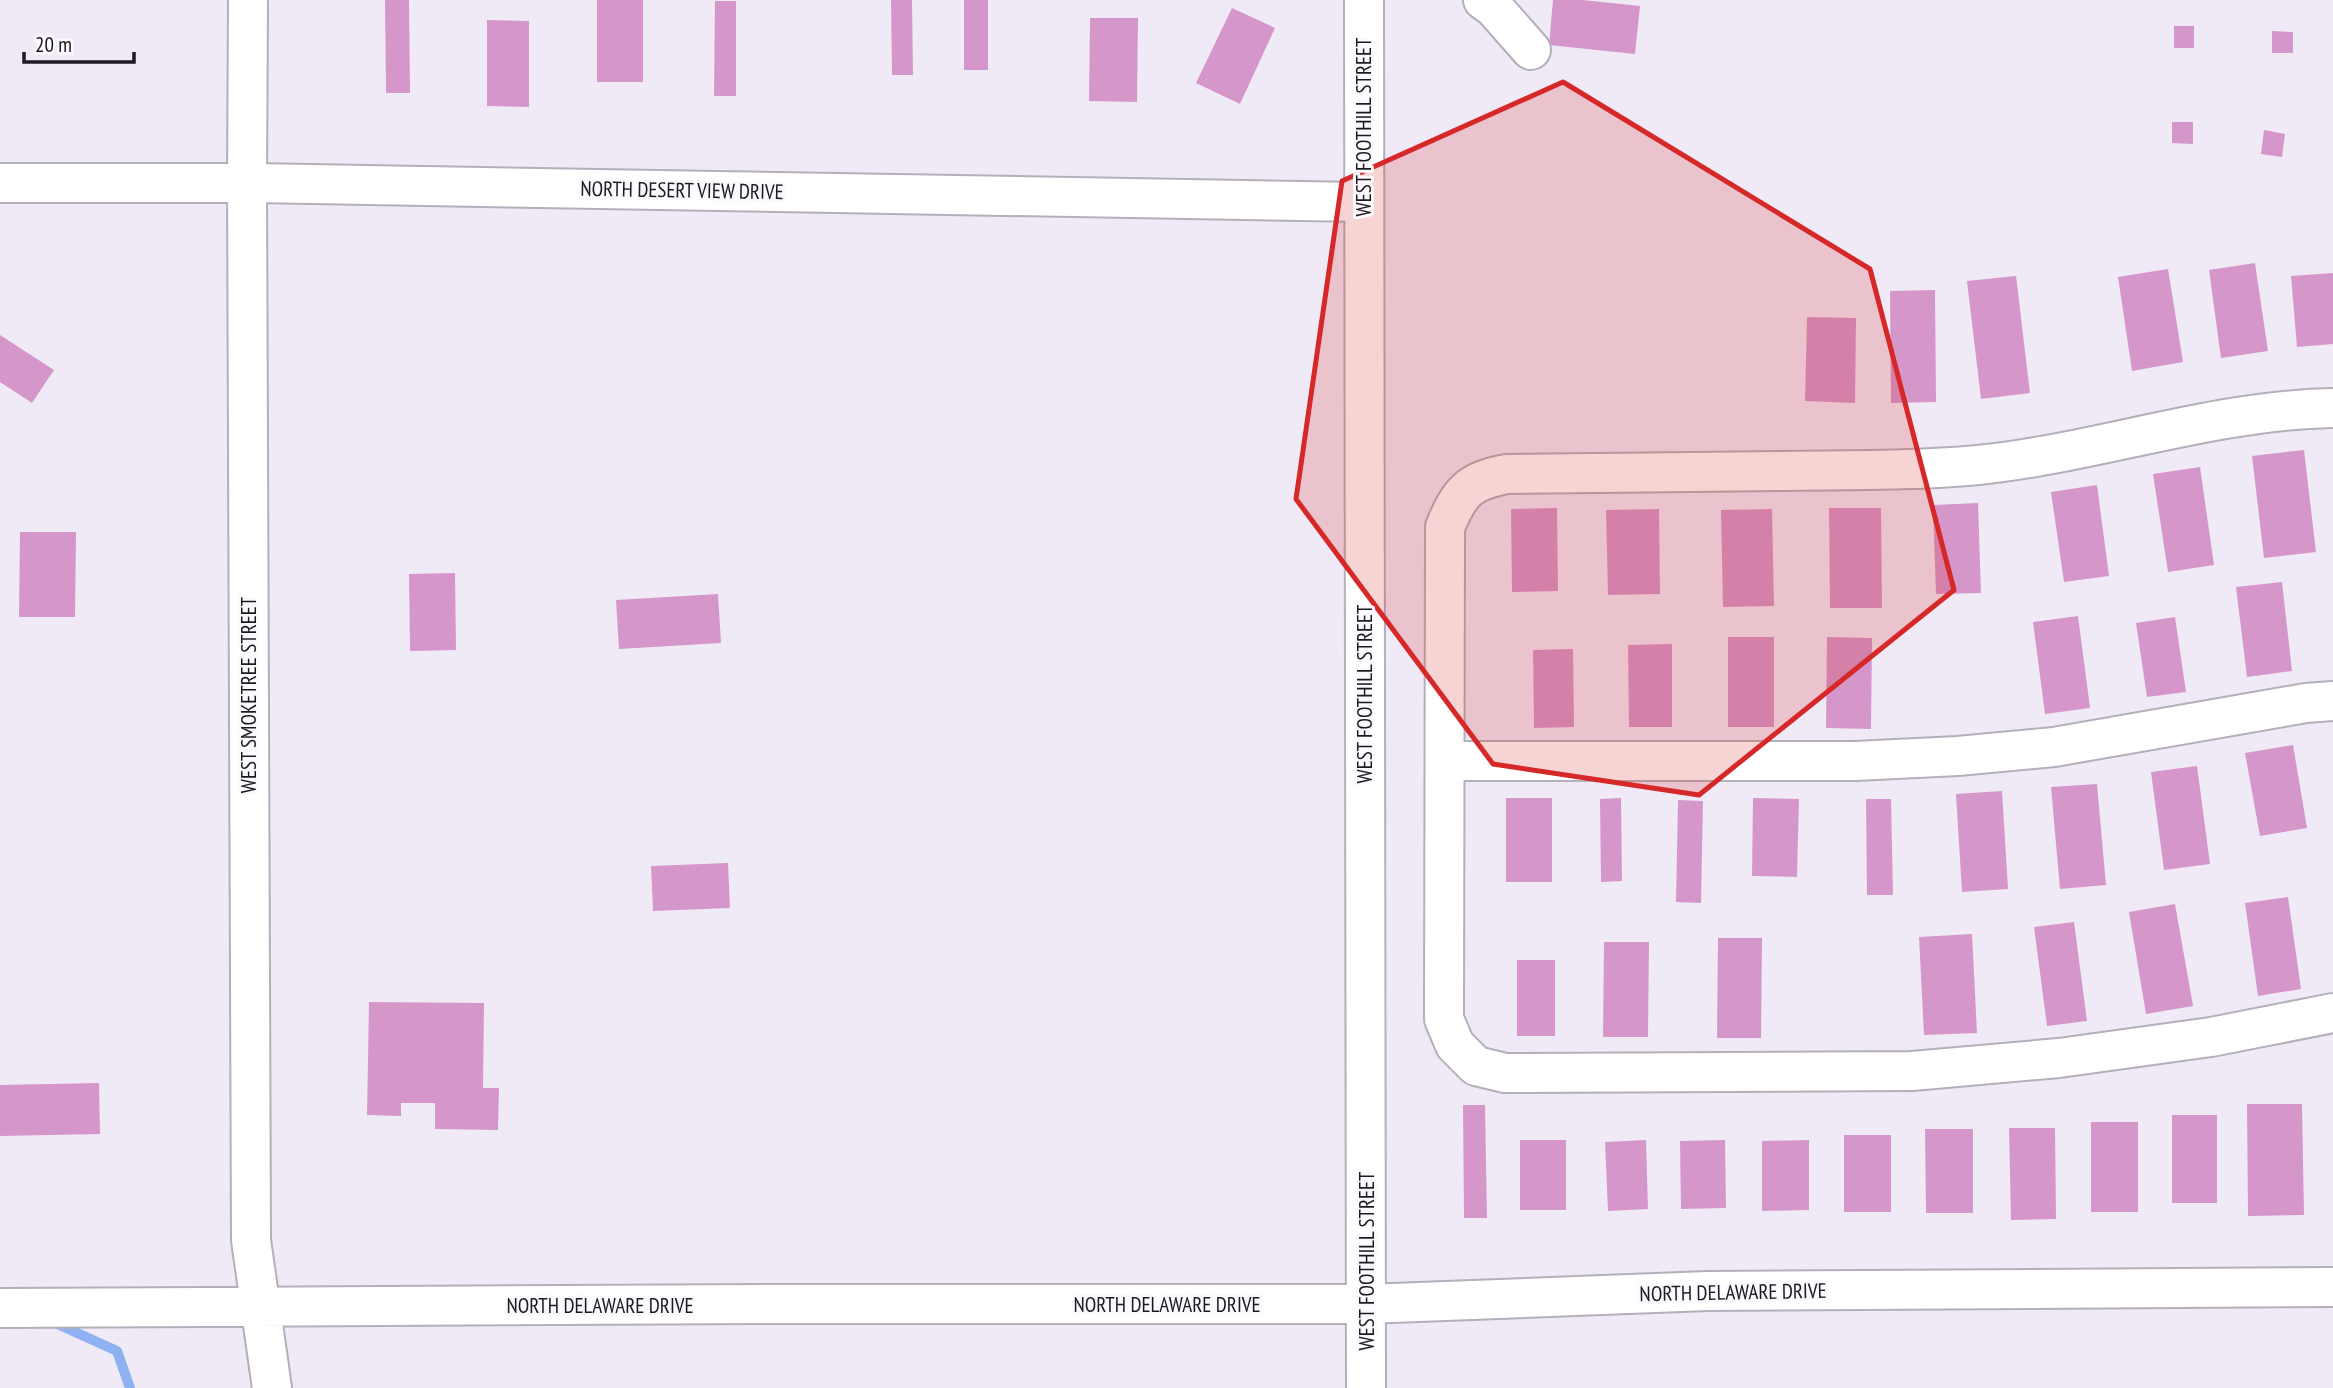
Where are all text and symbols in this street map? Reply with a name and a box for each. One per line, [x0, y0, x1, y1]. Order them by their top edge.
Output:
scale bar [24, 21, 135, 65]
text: 20 m [35, 31, 72, 58]
street label: WEST FOOTHILL STREET [1350, 37, 1377, 216]
street label: NORTH DESERT VIEW DRIVE [580, 175, 784, 205]
street label: WEST SMOKETREE STREET [235, 596, 262, 793]
street label: WEST FOOTHILL STREET [1351, 604, 1378, 783]
street label: WEST FOOTHILL STREET [1353, 1171, 1380, 1350]
street label: NORTH DELAWARE DRIVE [1639, 1277, 1827, 1307]
street label: NORTH DELAWARE DRIVE [1073, 1291, 1261, 1318]
street label: NORTH DELAWARE DRIVE [506, 1292, 694, 1319]

